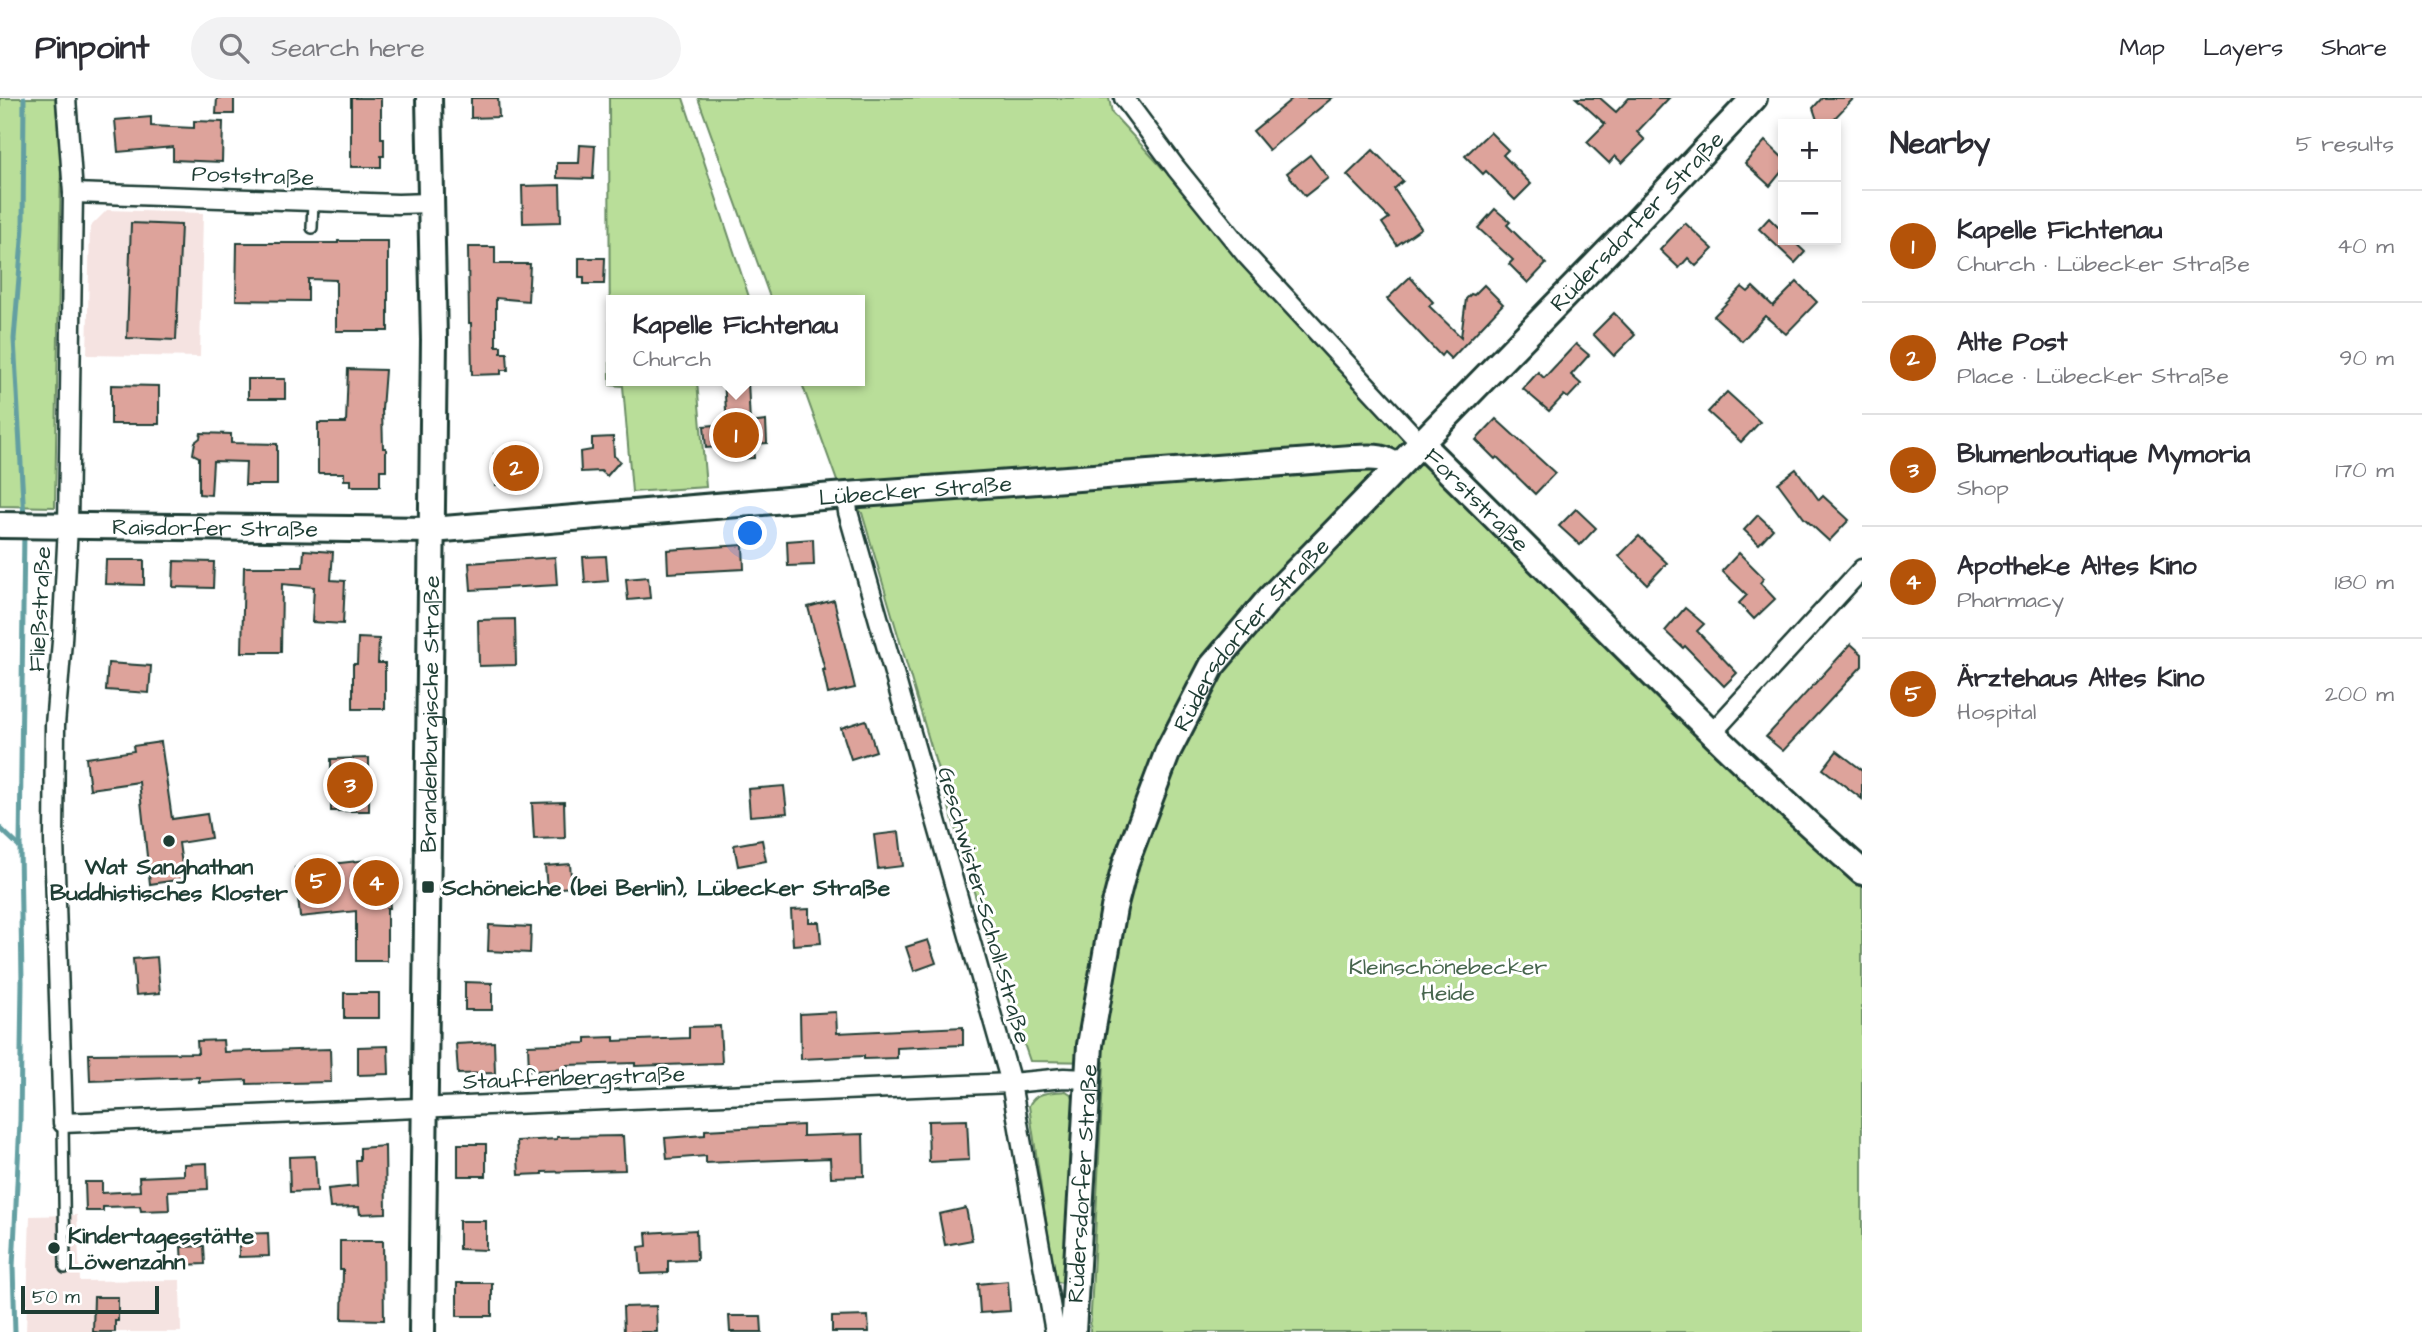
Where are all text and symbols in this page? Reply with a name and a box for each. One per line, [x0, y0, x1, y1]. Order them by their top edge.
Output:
search box [191, 17, 681, 80]
text: Pinpoint [35, 25, 149, 71]
icon: search [215, 29, 253, 67]
text: Search here [271, 30, 425, 66]
text: Map [2120, 31, 2165, 65]
text: Layers [2203, 31, 2283, 65]
text: Share [2321, 31, 2387, 65]
map controls [1778, 119, 1841, 245]
button: + [1778, 119, 1841, 182]
text: Nearby [1890, 123, 1990, 165]
street label: Rüdersdorfer Straße [1543, 124, 1732, 319]
text: 5 results [2296, 128, 2394, 160]
street label: Poststraße [191, 158, 315, 194]
button: − [1778, 182, 1841, 245]
text: Kapelle Fichtenau [1957, 212, 2162, 248]
text: 1 [1912, 230, 1914, 262]
text: 40 m [2337, 230, 2394, 262]
text: Church · Lübecker Straße [1957, 248, 2250, 280]
popup [606, 295, 865, 386]
text: Kapelle Fichtenau [633, 307, 838, 343]
text: Alte Post [1957, 324, 2068, 360]
text: 2 [1906, 342, 1920, 374]
text: 90 m [2339, 342, 2394, 374]
text: Church [633, 343, 711, 375]
text: Place · Lübecker Straße [1957, 360, 2229, 392]
pin: 1 [713, 409, 759, 461]
text: Blumenboutique Mymoria [1957, 436, 2250, 472]
street label: Forststraße [1417, 441, 1536, 560]
pin: 2 [493, 442, 539, 494]
text: 3 [1907, 454, 1919, 486]
text: 170 m [2335, 454, 2394, 486]
street label: Lübecker Straße [818, 468, 1013, 514]
text: Shop [1957, 472, 2009, 504]
street label: Raisdorfer Straße [112, 511, 318, 546]
your location [733, 516, 767, 550]
street label: Rüdersdorfer Straße [1166, 531, 1337, 737]
street label: Fließstraße [21, 545, 59, 673]
text: Apotheke Altes Kino [1957, 548, 2197, 584]
text: 4 [1905, 566, 1921, 598]
text: 180 m [2335, 566, 2394, 598]
street label: Brandenburgische Straße [413, 575, 448, 853]
text: Pharmacy [1957, 584, 2064, 616]
text: Ärztehaus Altes Kino [1957, 660, 2204, 696]
text: 5 [1905, 678, 1921, 710]
text: 200 m [2325, 678, 2394, 710]
text: Hospital [1957, 696, 2036, 728]
pin: 3 [327, 759, 373, 811]
street label: Geschwister-Scholl-Straße [929, 763, 1039, 1047]
marker: Wat Sanghathan Buddhistisches Kloster [161, 833, 177, 849]
place label: Wat Sanghathan Buddhistisches Kloster [50, 851, 288, 909]
pin: 5 [295, 855, 341, 907]
pin: 4 [353, 857, 399, 909]
place label: Schöneiche (bei Berlin), Lübecker Straße [441, 872, 891, 904]
marker: Schöneiche (bei Berlin), Lübecker Straße [420, 879, 436, 895]
park label: Kleinschönebecker Heide [1349, 951, 1548, 1009]
street label: Stauffenbergstraße [462, 1058, 686, 1099]
street label: Rüdersdorfer Straße [1060, 1063, 1106, 1304]
place label: Kindertagesstätte Löwenzahn [68, 1220, 255, 1278]
marker: Kindertagesstätte Löwenzahn [46, 1240, 62, 1256]
scale bar [21, 1283, 159, 1315]
text: 50 m [32, 1284, 80, 1311]

